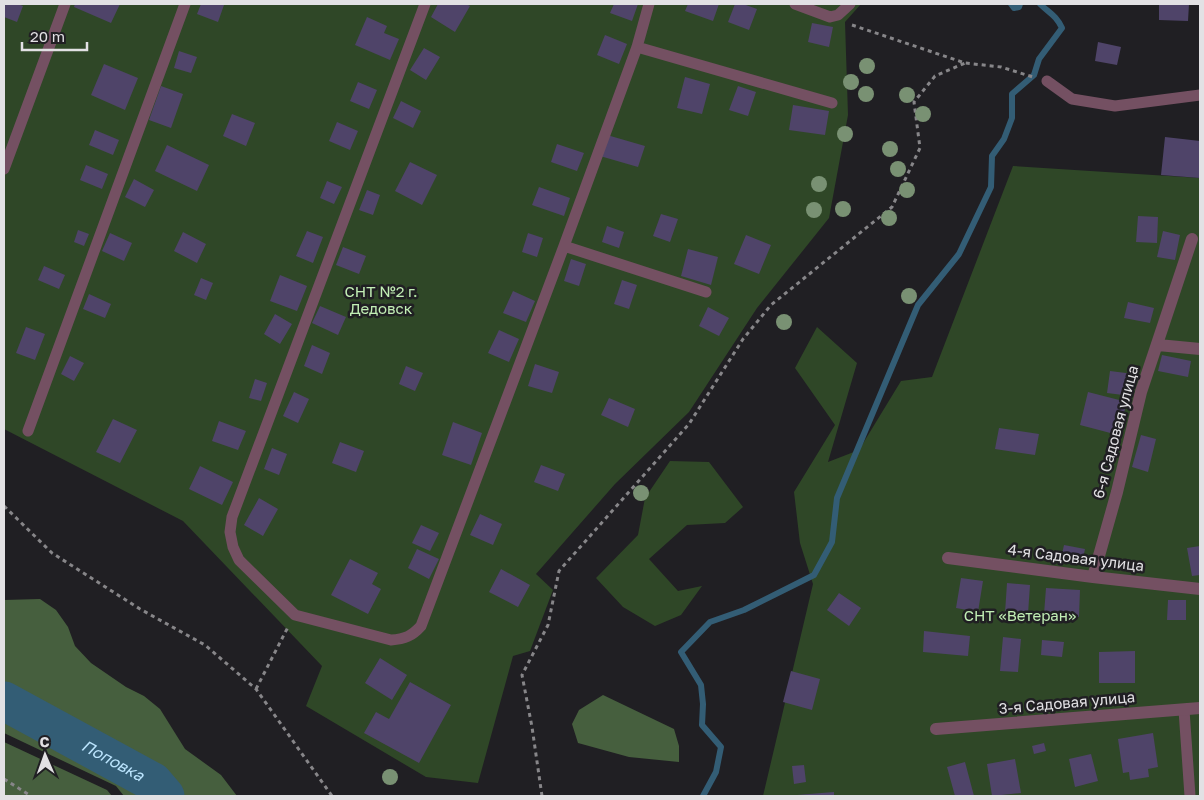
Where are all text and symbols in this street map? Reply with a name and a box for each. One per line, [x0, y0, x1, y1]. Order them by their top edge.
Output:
scale bar [22, 20, 88, 52]
text: 20 m [30, 27, 65, 45]
park label: СНТ №2 г. Дедовск [345, 282, 417, 317]
street label: 6-я Садовая улица [1089, 363, 1141, 500]
street label: 4-я Садовая улица [1007, 540, 1145, 574]
park label: СНТ «Ветеран» [964, 606, 1076, 624]
street label: 3-я Садовая улица [998, 687, 1136, 717]
north arrow [20, 730, 70, 780]
text: С [39, 733, 50, 750]
water label: Поповка [78, 735, 148, 786]

